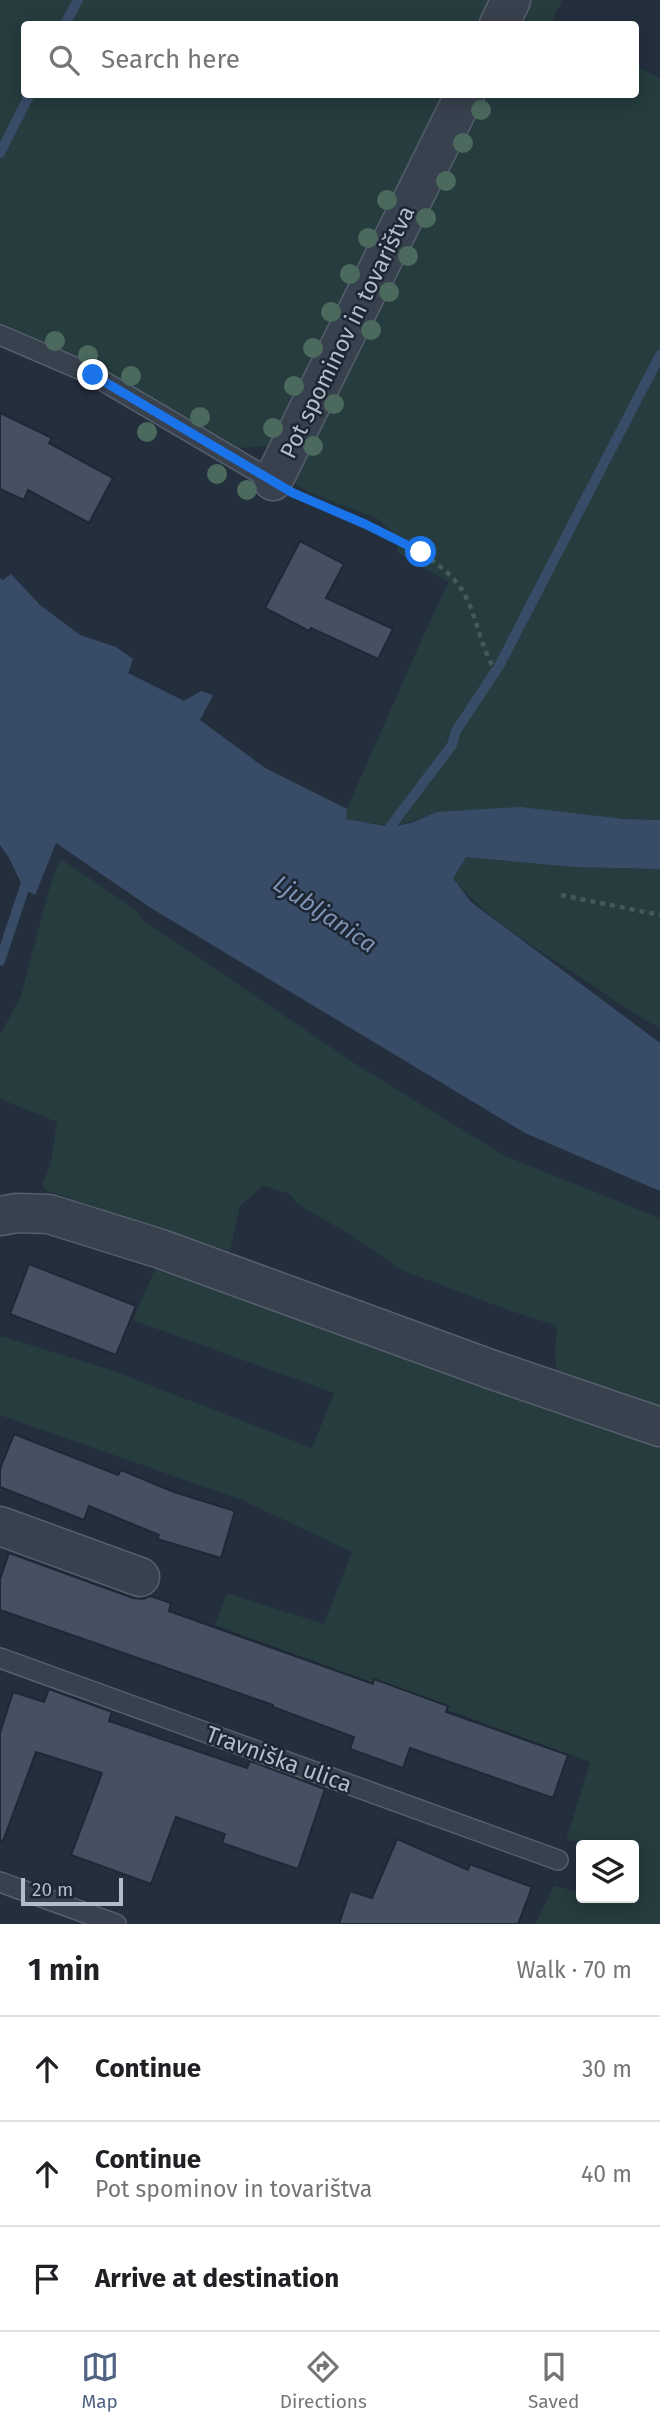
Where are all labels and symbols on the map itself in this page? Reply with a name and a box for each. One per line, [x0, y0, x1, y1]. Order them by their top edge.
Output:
street label: Pot spominov in tovarištva [274, 201, 420, 463]
route end [77, 359, 108, 390]
route start [405, 536, 436, 567]
water label: Ljubljanica [268, 869, 382, 959]
street label: Travniška ulica [202, 1720, 356, 1798]
scale bar [21, 1875, 122, 1907]

